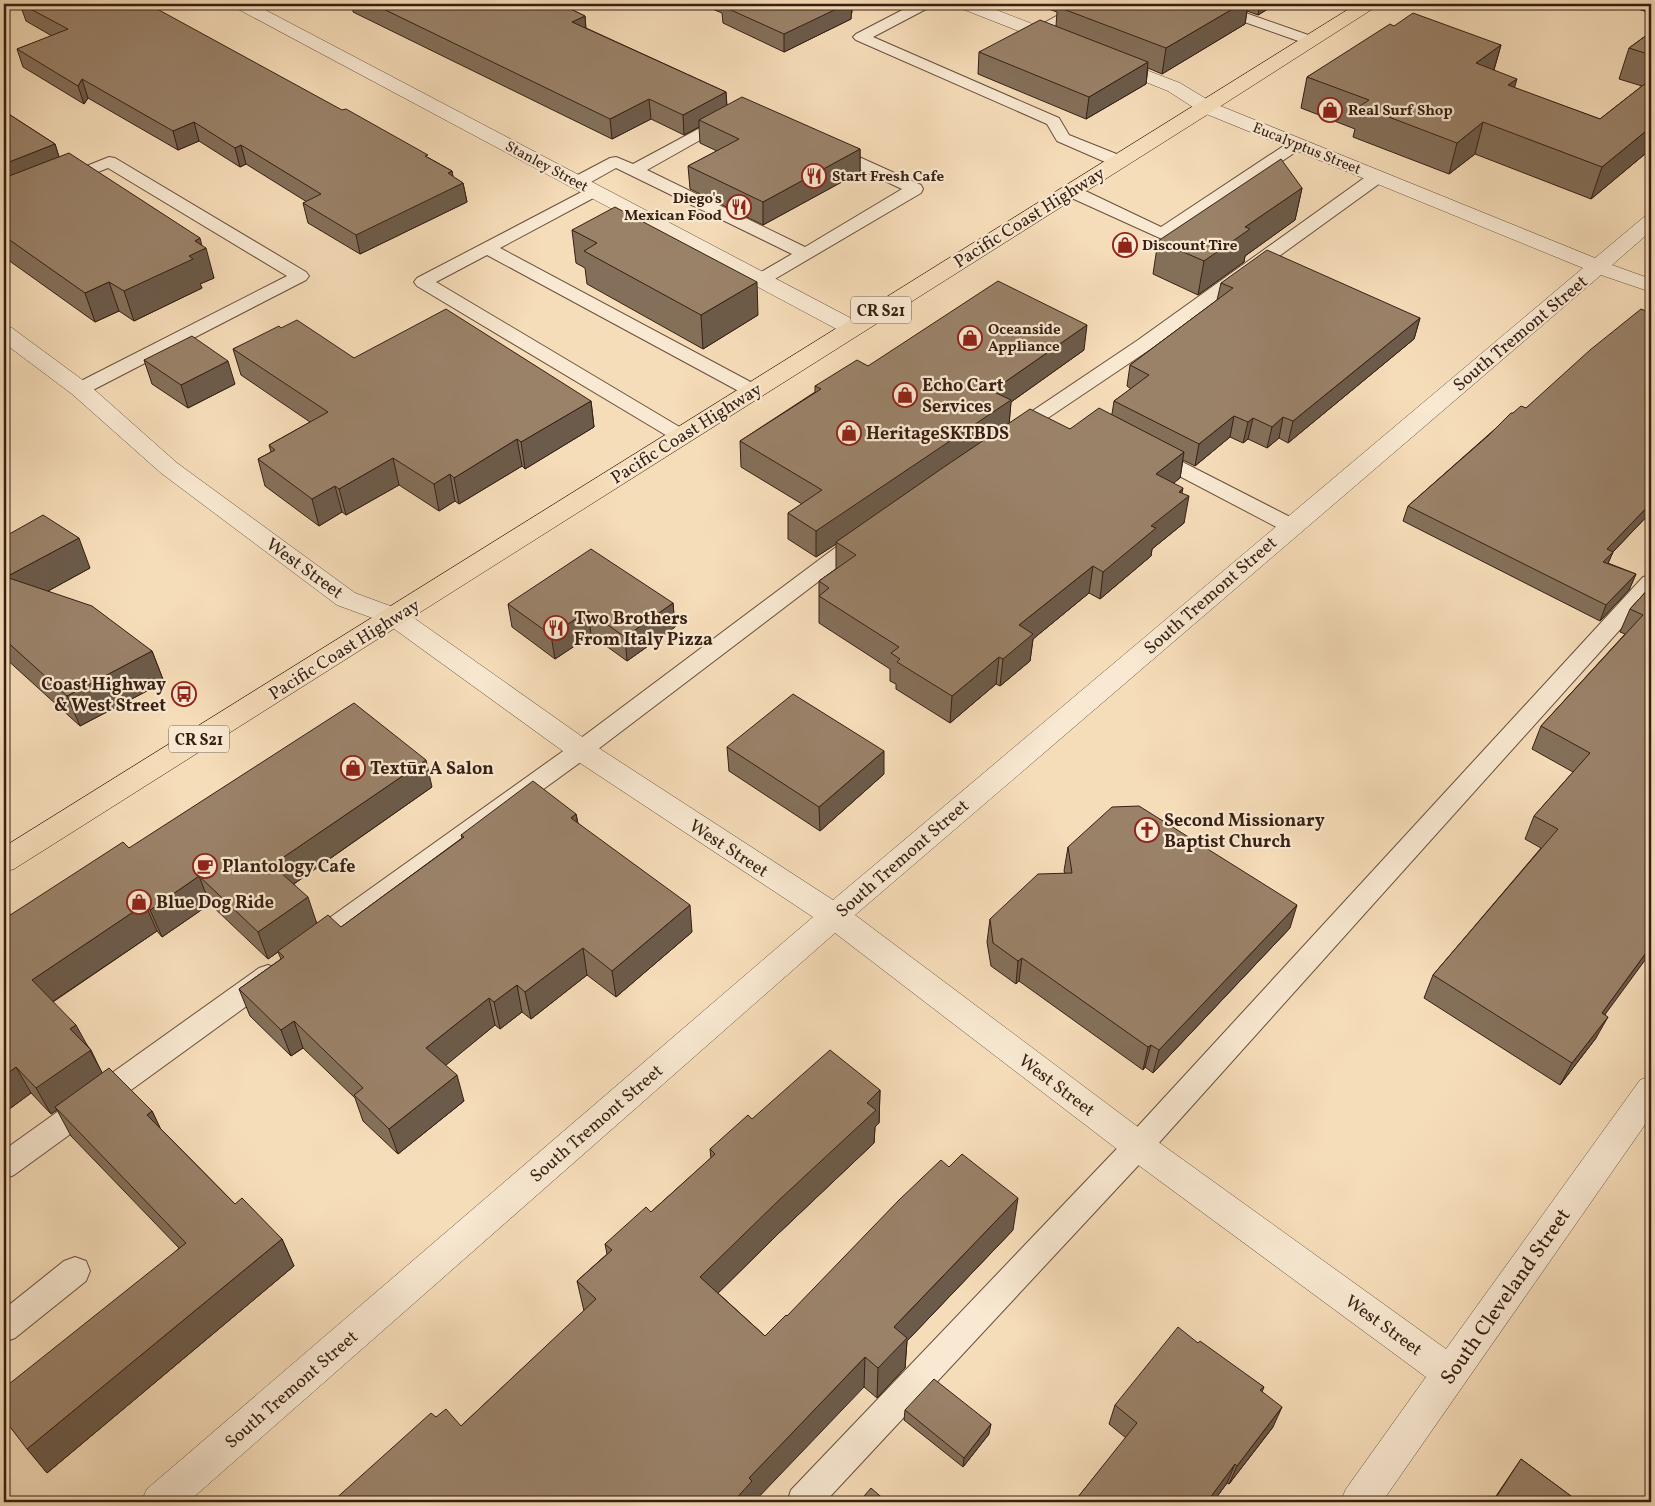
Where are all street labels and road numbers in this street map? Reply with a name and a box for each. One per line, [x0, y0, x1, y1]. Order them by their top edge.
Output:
street label: Eucalyptus Street [1249, 118, 1364, 181]
street label: Stanley Street [501, 137, 592, 198]
street label: Pacific Coast Highway [949, 161, 1110, 275]
street label: South Tremont Street [1448, 270, 1594, 398]
road number: CR S21 [851, 296, 911, 324]
street label: Pacific Coast Highway [606, 377, 767, 491]
street label: South Tremont Street [1139, 531, 1283, 661]
street label: West Street [260, 533, 348, 606]
street label: Pacific Coast Highway [264, 593, 425, 707]
road number: CR S21 [169, 726, 229, 752]
street label: South Tremont Street [831, 794, 975, 924]
street label: West Street [684, 814, 773, 884]
street label: West Street [1013, 1049, 1100, 1123]
street label: South Tremont Street [525, 1059, 669, 1189]
street label: South Cleveland Street [1434, 1203, 1578, 1391]
street label: West Street [1339, 1290, 1427, 1363]
street label: South Tremont Street [220, 1325, 364, 1455]

